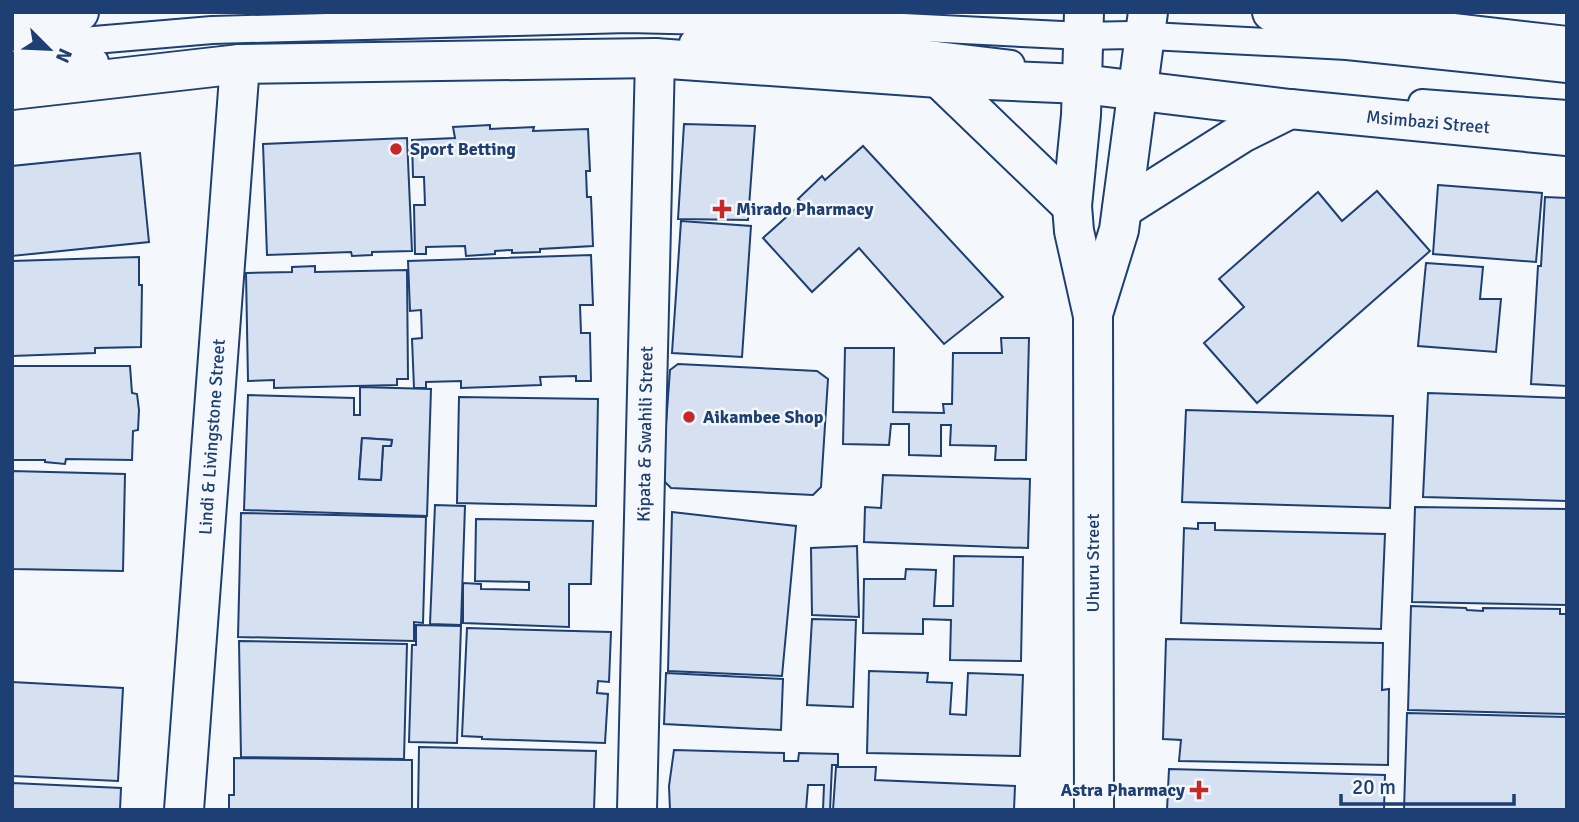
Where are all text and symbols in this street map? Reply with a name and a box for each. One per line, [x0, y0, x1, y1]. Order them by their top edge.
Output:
north arrow [14, 14, 84, 84]
text: N [50, 45, 77, 66]
street label: Msimbazi Street [1365, 106, 1491, 138]
place label: Sport Betting [410, 138, 516, 160]
marker: Sport Betting [388, 141, 404, 157]
place label: Mirado Pharmacy [736, 198, 874, 220]
marker: Mirado Pharmacy [714, 201, 730, 217]
street label: Lindi & Livingstone Street [194, 338, 230, 536]
street label: Kipata & Swahili Street [632, 346, 658, 522]
place label: Aikambee Shop [703, 406, 824, 428]
marker: Aikambee Shop [681, 409, 697, 425]
street label: Uhuru Street [1082, 513, 1104, 613]
scale bar [1341, 762, 1514, 806]
text: 20 m [1352, 774, 1396, 800]
place label: Astra Pharmacy [1061, 779, 1185, 801]
marker: Astra Pharmacy [1191, 782, 1207, 798]

